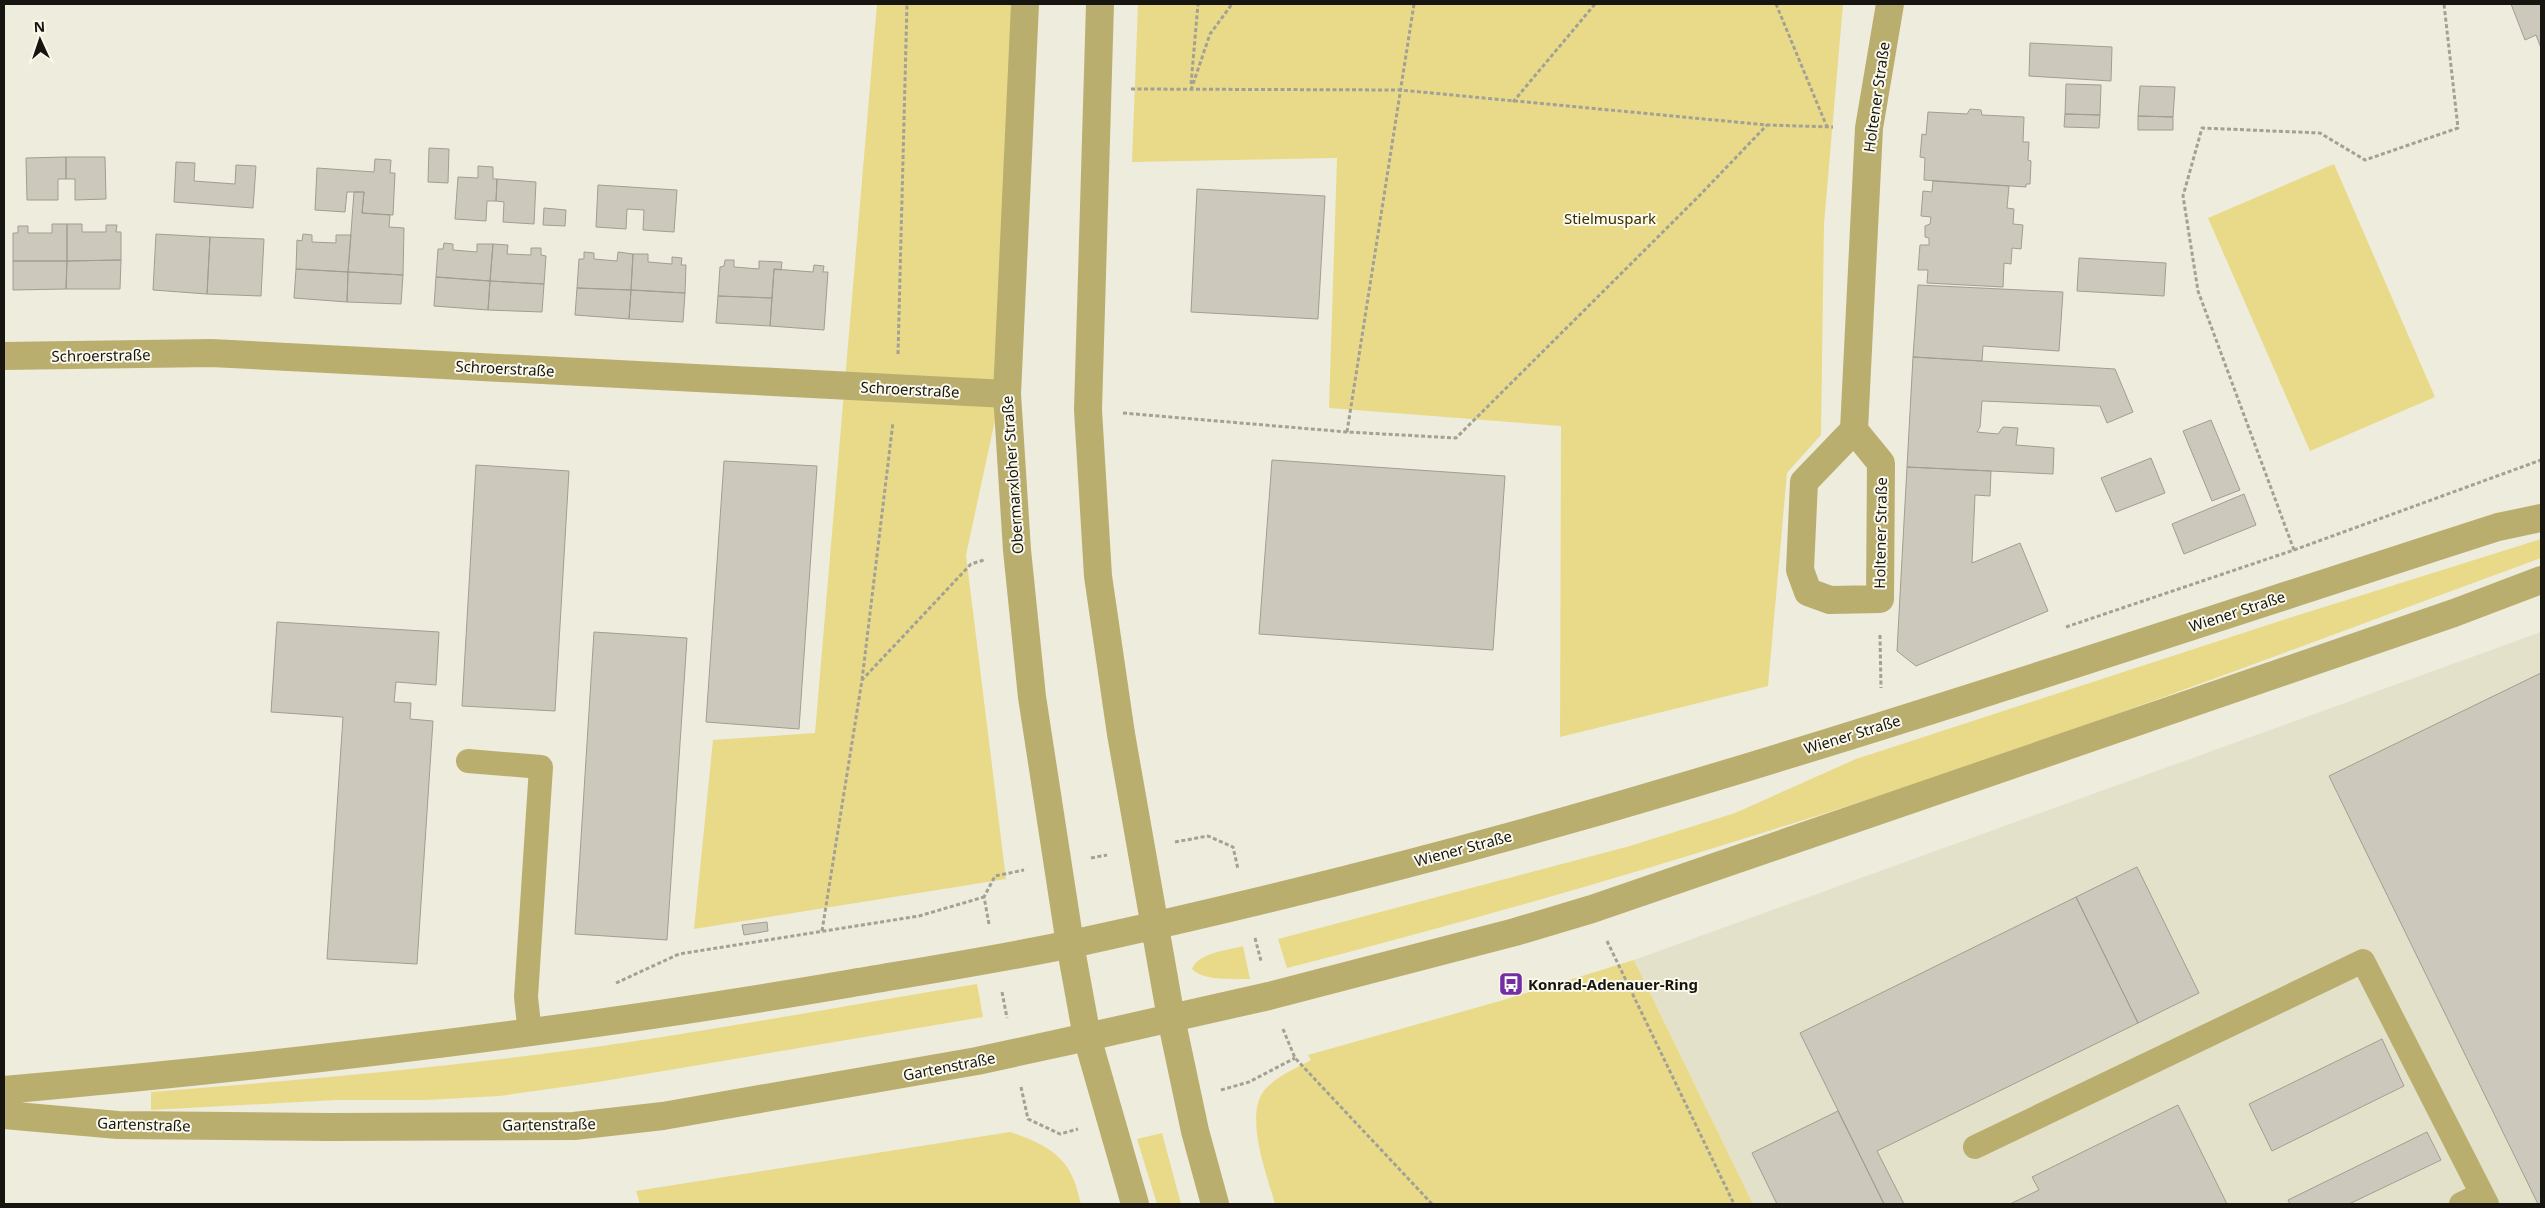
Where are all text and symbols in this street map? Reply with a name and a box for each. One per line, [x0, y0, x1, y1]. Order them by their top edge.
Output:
north arrow [15, 15, 65, 65]
text: N [33, 17, 45, 36]
street label: Holtener Straße [1858, 40, 1894, 154]
park label: Stielmuspark [1564, 208, 1656, 228]
street label: Schroerstraße [51, 344, 151, 366]
street label: Schroerstraße [455, 355, 555, 381]
street label: Schroerstraße [860, 376, 960, 402]
street label: Obermarxloher Straße [996, 395, 1028, 555]
street label: Holtener Straße [1869, 477, 1891, 589]
street label: Wiener Straße [2186, 586, 2288, 636]
street label: Wiener Straße [1801, 710, 1903, 758]
street label: Wiener Straße [1412, 825, 1514, 871]
bus stop icon: Konrad-Adenauer-Ring [1498, 971, 1524, 997]
place label: Konrad-Adenauer-Ring [1528, 974, 1698, 994]
street label: Gartenstraße [901, 1047, 997, 1085]
street label: Gartenstraße [97, 1112, 191, 1136]
street label: Gartenstraße [502, 1113, 596, 1135]

